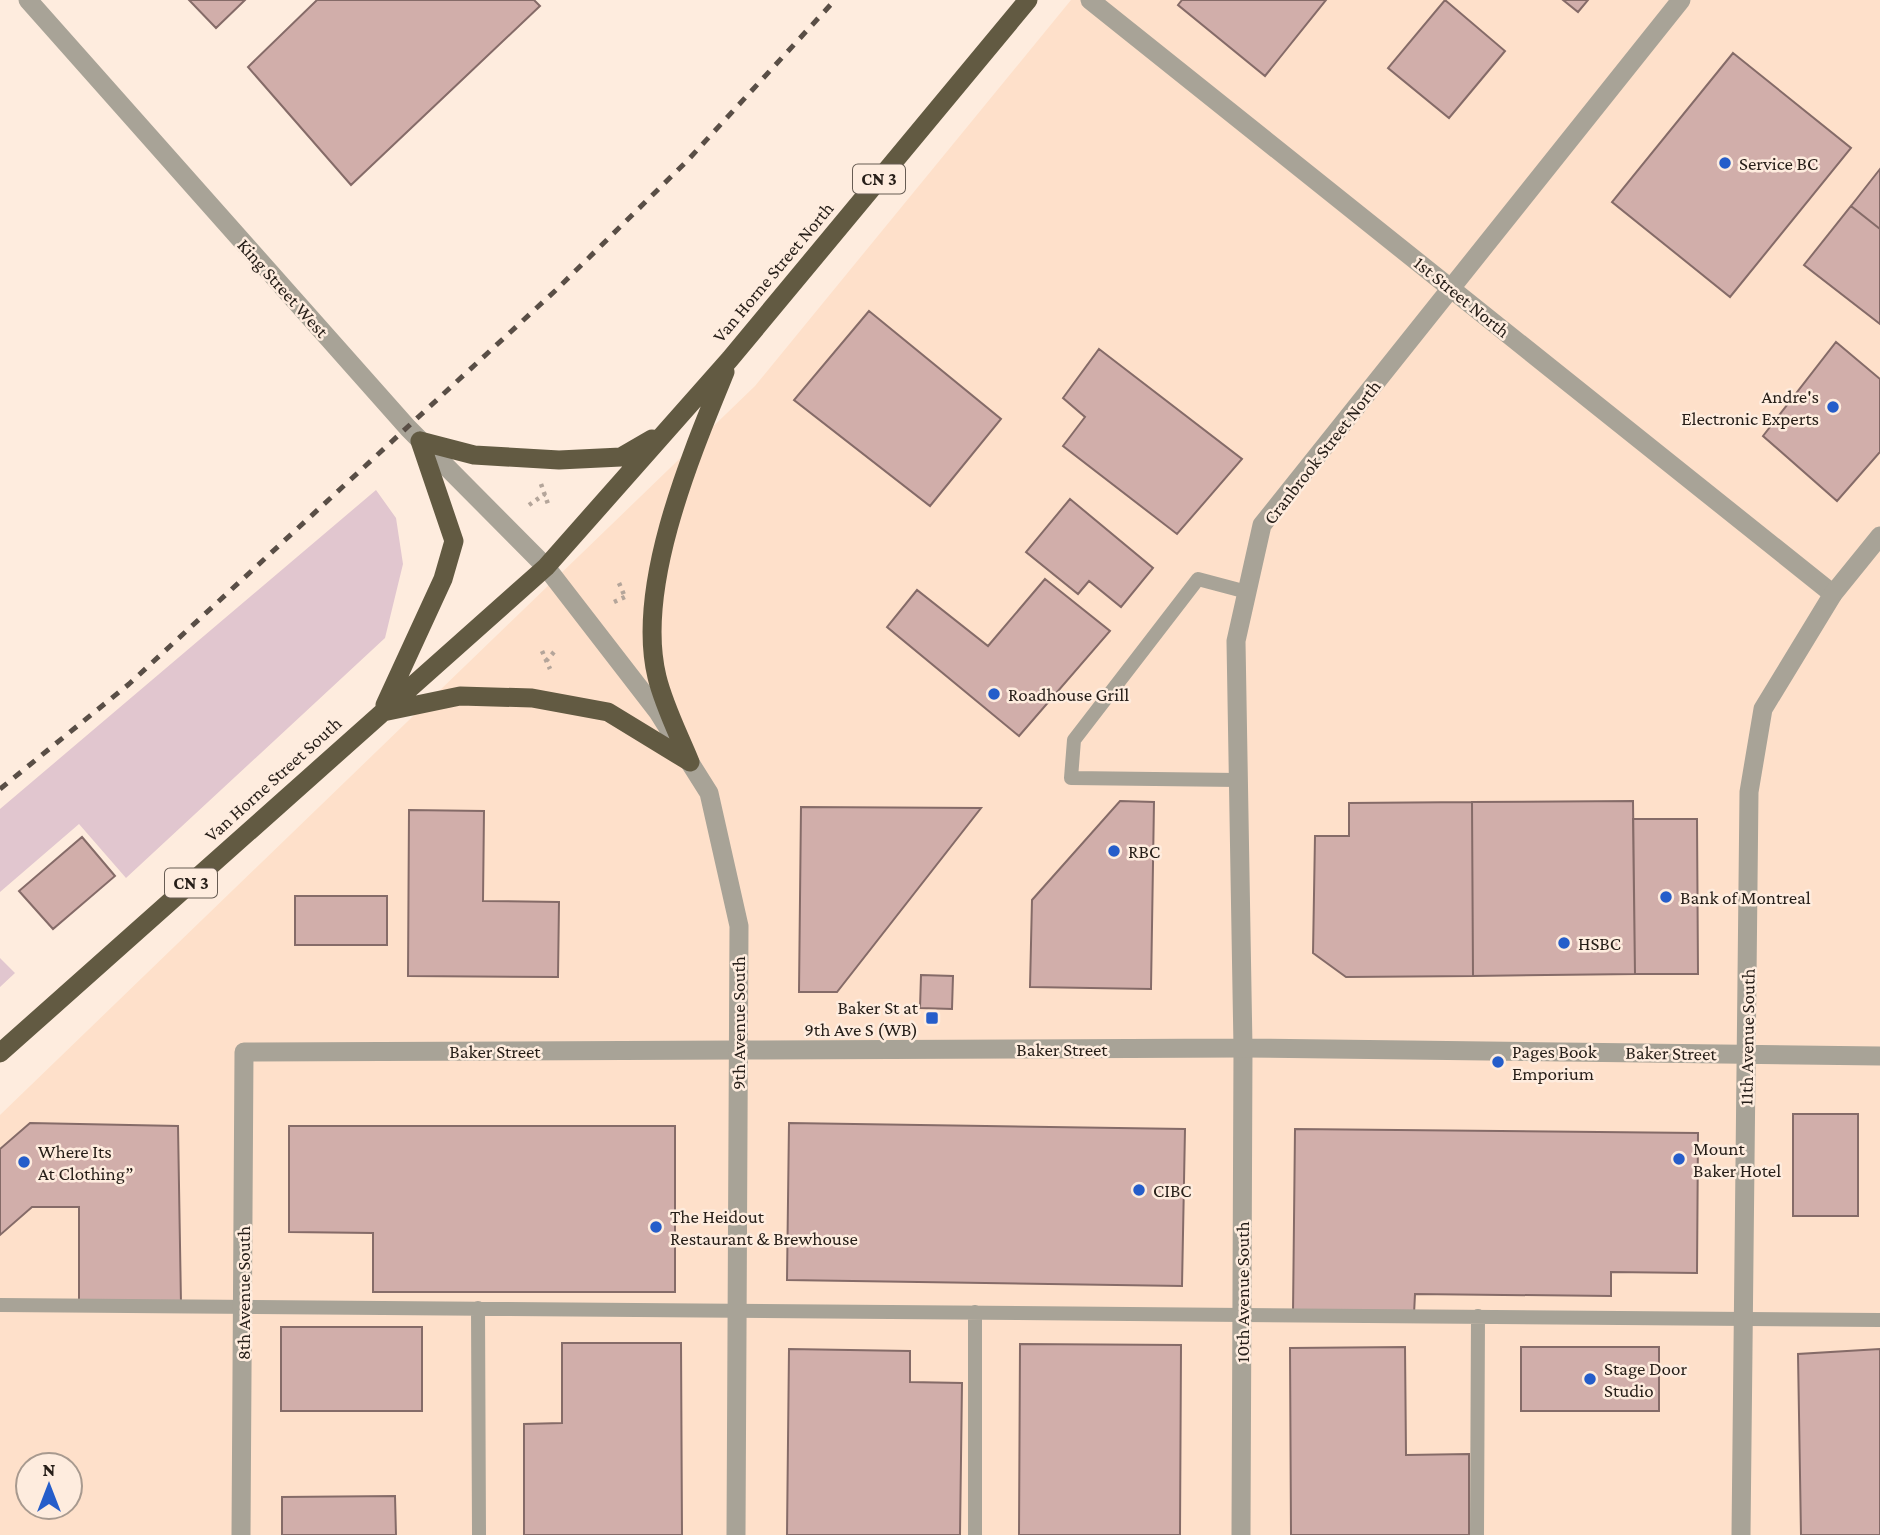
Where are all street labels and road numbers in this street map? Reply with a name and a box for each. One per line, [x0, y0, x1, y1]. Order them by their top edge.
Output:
road number: CN 3 [853, 164, 905, 194]
street label: Van Horne Street North [708, 198, 838, 346]
street label: King Street West [233, 234, 333, 342]
street label: 1st Street North [1410, 252, 1514, 342]
street label: Cranbrook Street North [1259, 376, 1385, 528]
street label: Van Horne Street South [200, 712, 346, 846]
road number: CN 3 [165, 868, 217, 898]
street label: 9th Avenue South [728, 956, 749, 1090]
street label: 11th Avenue South [1735, 968, 1759, 1106]
street label: Baker Street [1016, 1039, 1108, 1060]
street label: Baker Street [449, 1041, 541, 1062]
street label: Baker Street [1625, 1042, 1718, 1064]
street label: 10th Avenue South [1232, 1221, 1253, 1363]
street label: 8th Avenue South [233, 1226, 254, 1360]

